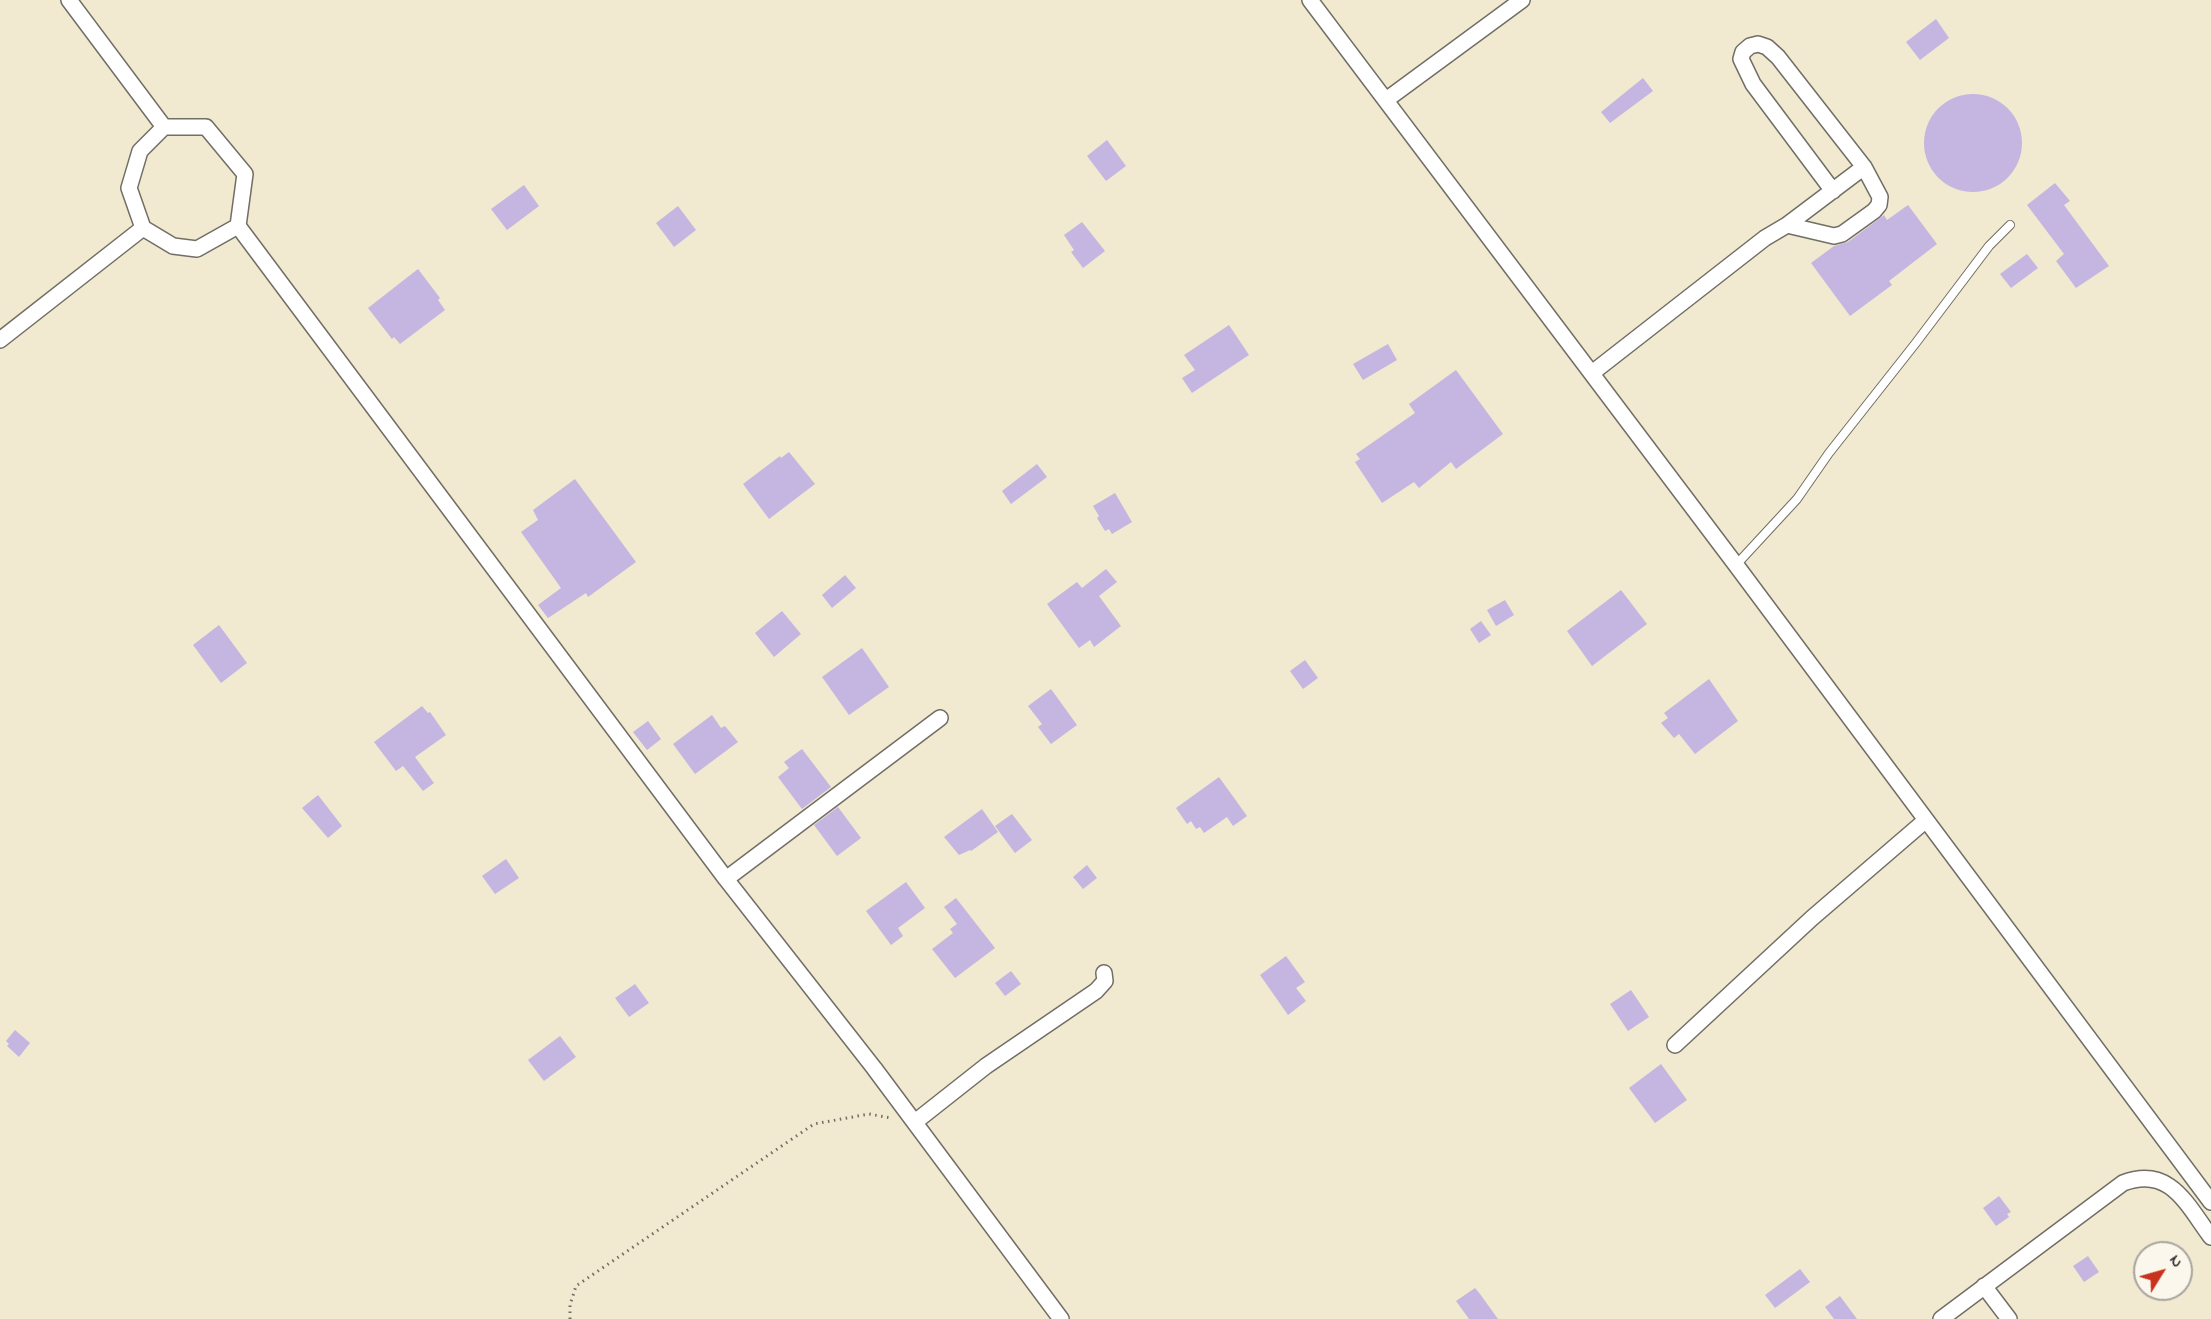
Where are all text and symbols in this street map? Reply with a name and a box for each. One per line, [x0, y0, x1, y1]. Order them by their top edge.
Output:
north arrow [2133, 1241, 2193, 1301]
text: N [2163, 1250, 2189, 1273]

